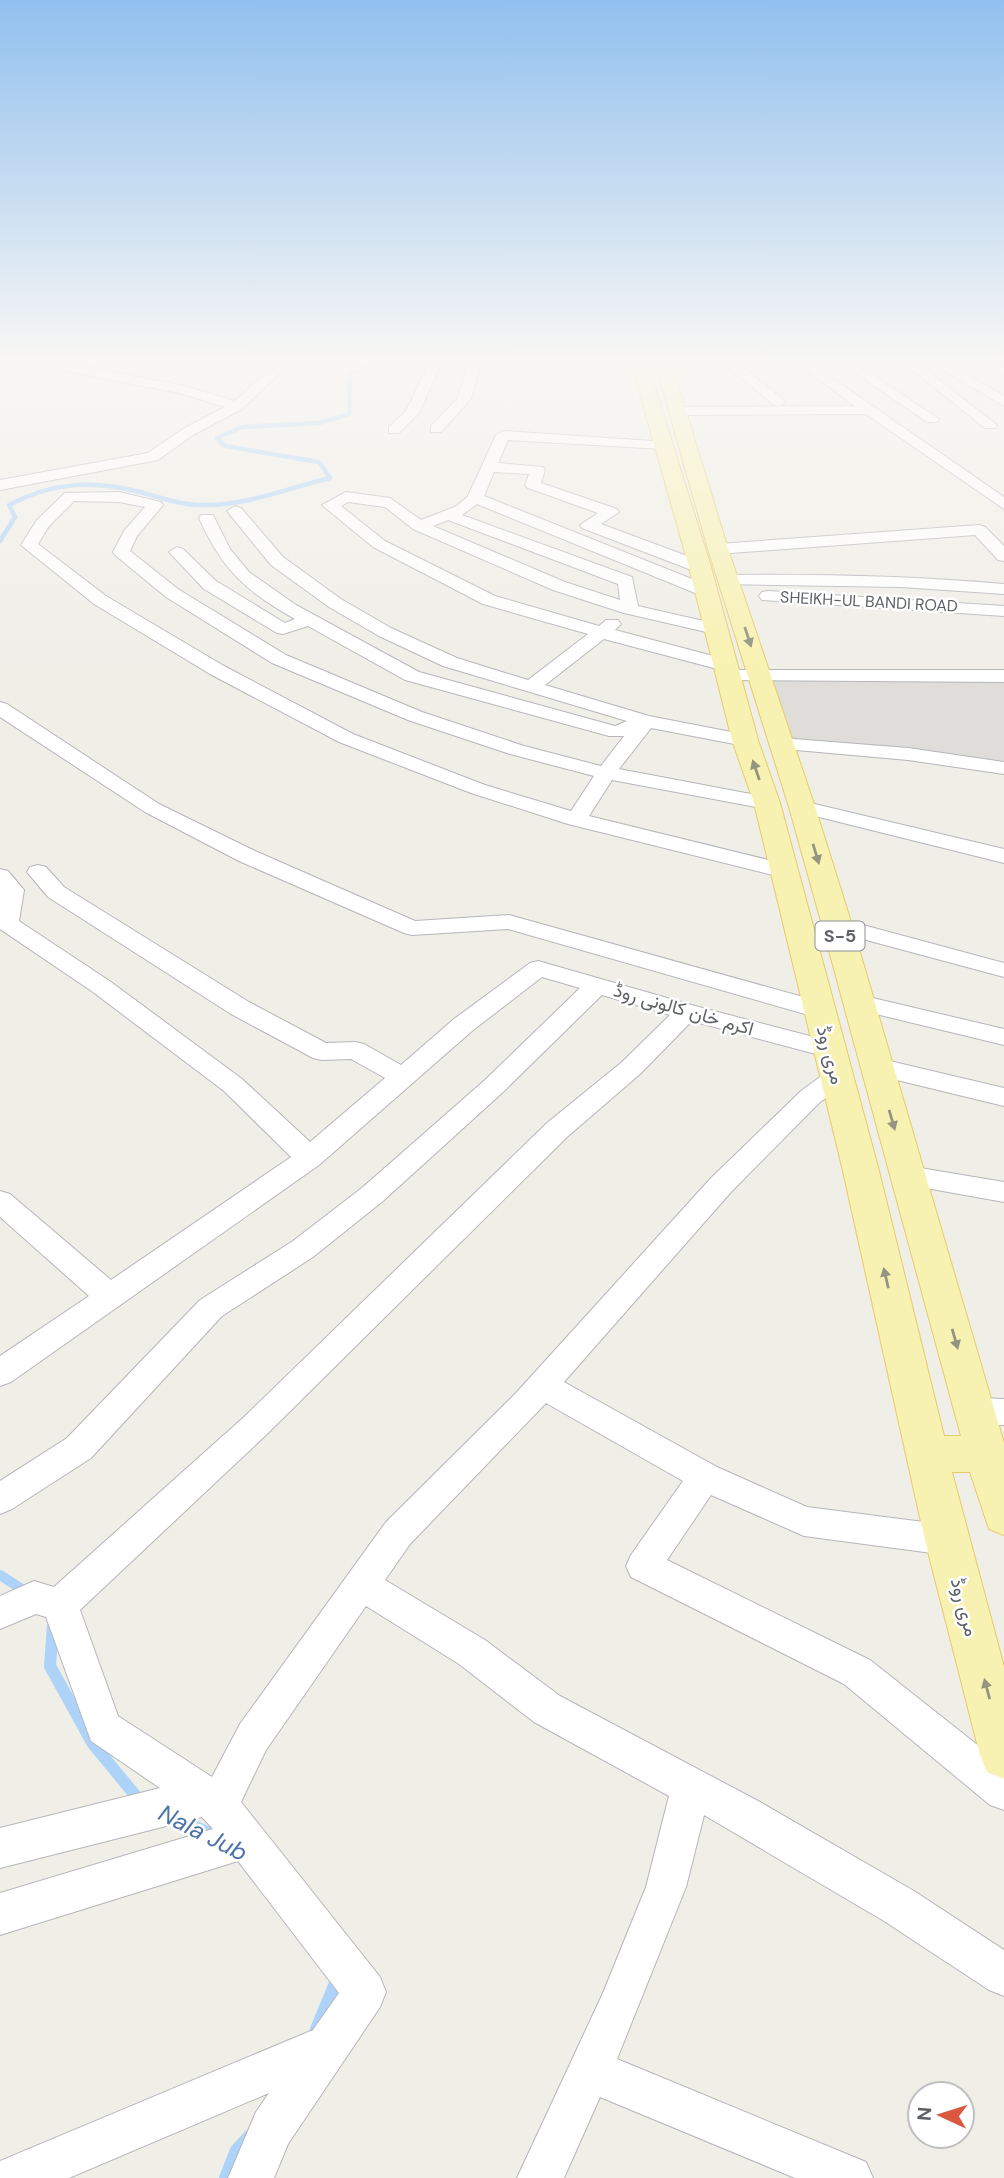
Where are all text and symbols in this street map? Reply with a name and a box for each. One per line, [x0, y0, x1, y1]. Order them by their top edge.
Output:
street label: SHEIKH-UL BANDI ROAD [780, 586, 958, 617]
one-way arrow [743, 627, 754, 648]
one-way arrow [750, 759, 761, 780]
one-way arrow [812, 844, 822, 865]
road number: S-5 [816, 922, 864, 951]
street label: اکرم خان کالونی روڈ [611, 978, 757, 1041]
street label: مری روڈ [811, 1023, 850, 1087]
one-way arrow [887, 1109, 898, 1131]
one-way arrow [880, 1266, 891, 1288]
one-way arrow [951, 1328, 961, 1349]
street label: مری روڈ [945, 1575, 984, 1639]
one-way arrow [981, 1678, 991, 1699]
water label: Nala Jub [154, 1797, 253, 1868]
north arrow [906, 2080, 976, 2150]
text: N [912, 2106, 937, 2122]

